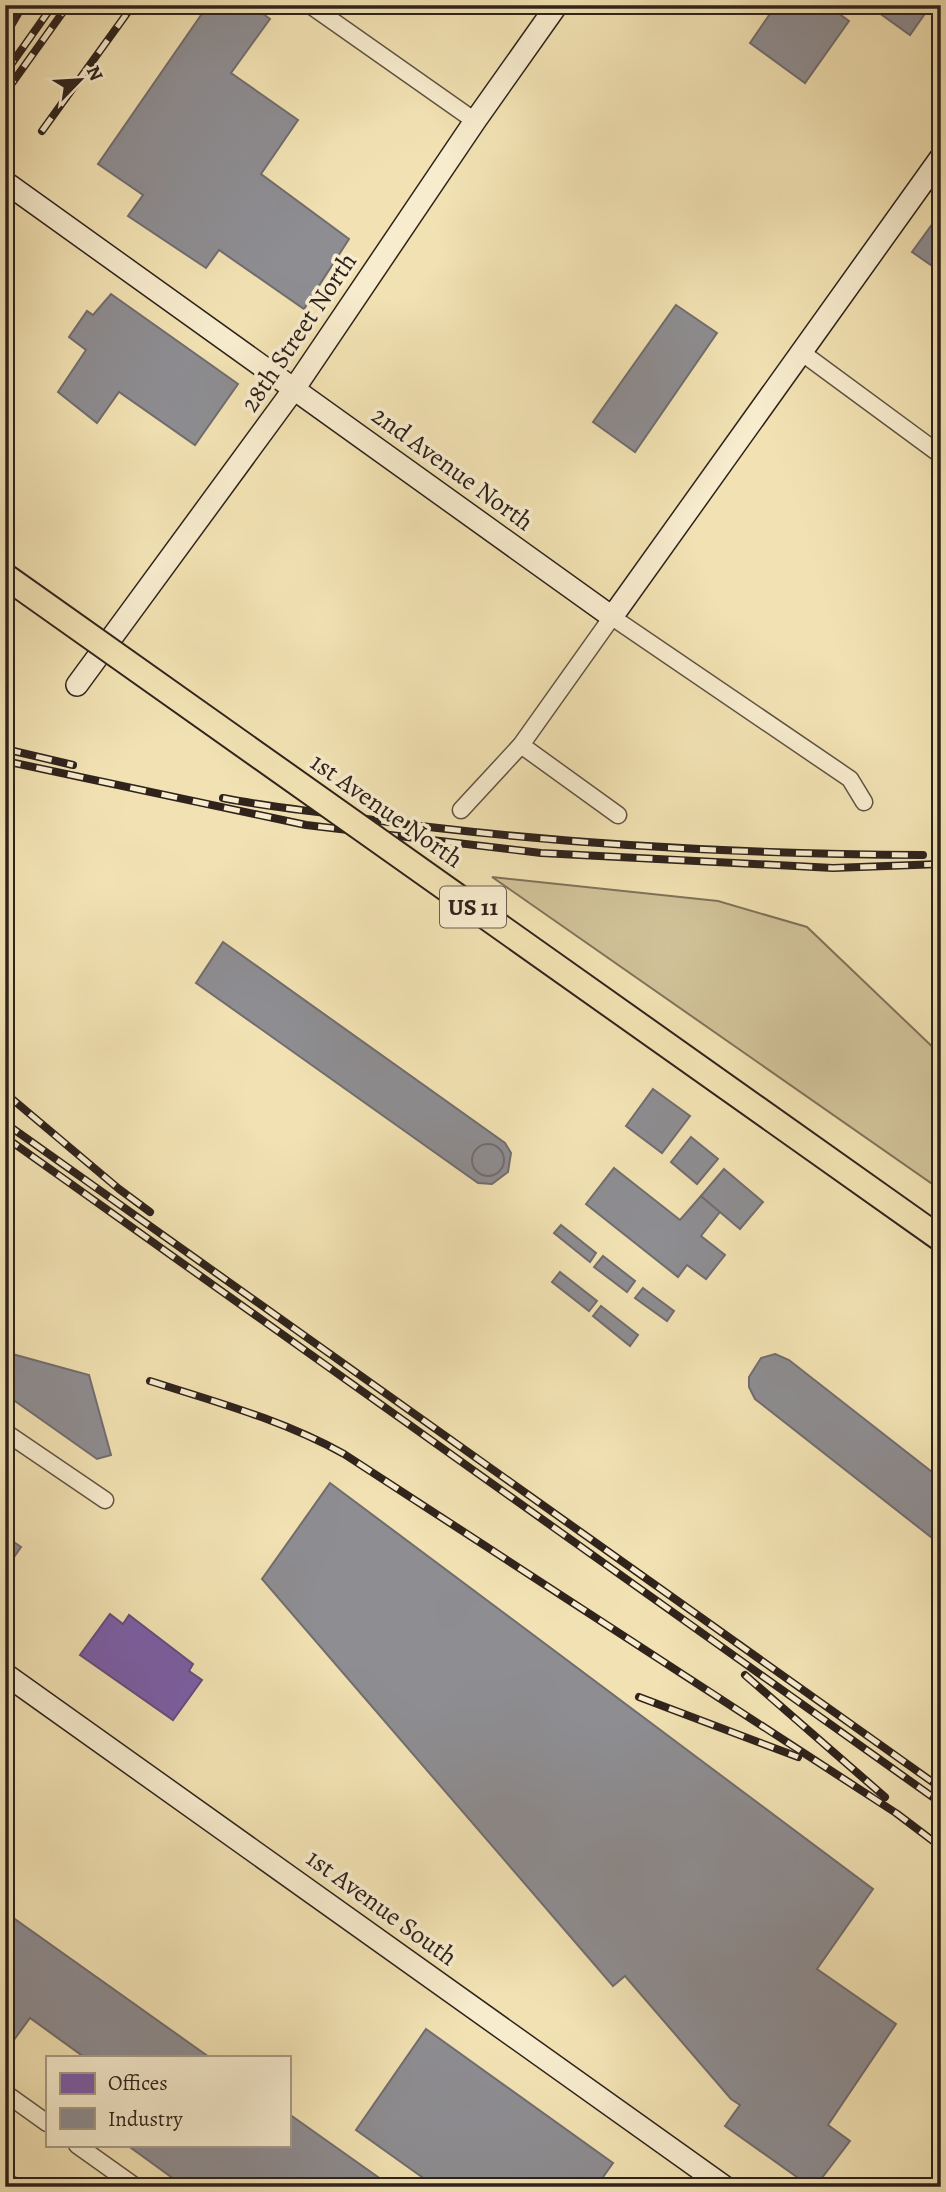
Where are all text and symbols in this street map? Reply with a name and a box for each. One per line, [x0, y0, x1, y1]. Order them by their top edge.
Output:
north arrow [46, 46, 116, 116]
text: N [80, 61, 109, 85]
street label: 28th Street North [232, 246, 365, 419]
street label: 2nd Avenue North [365, 398, 541, 539]
street label: 1st Avenue North [303, 745, 470, 876]
road number: US 11 [440, 887, 506, 928]
street label: 1st Avenue South [299, 1841, 464, 1974]
legend [46, 2056, 290, 2146]
text: Offices [108, 2069, 168, 2097]
text: Industry [108, 2105, 183, 2133]

